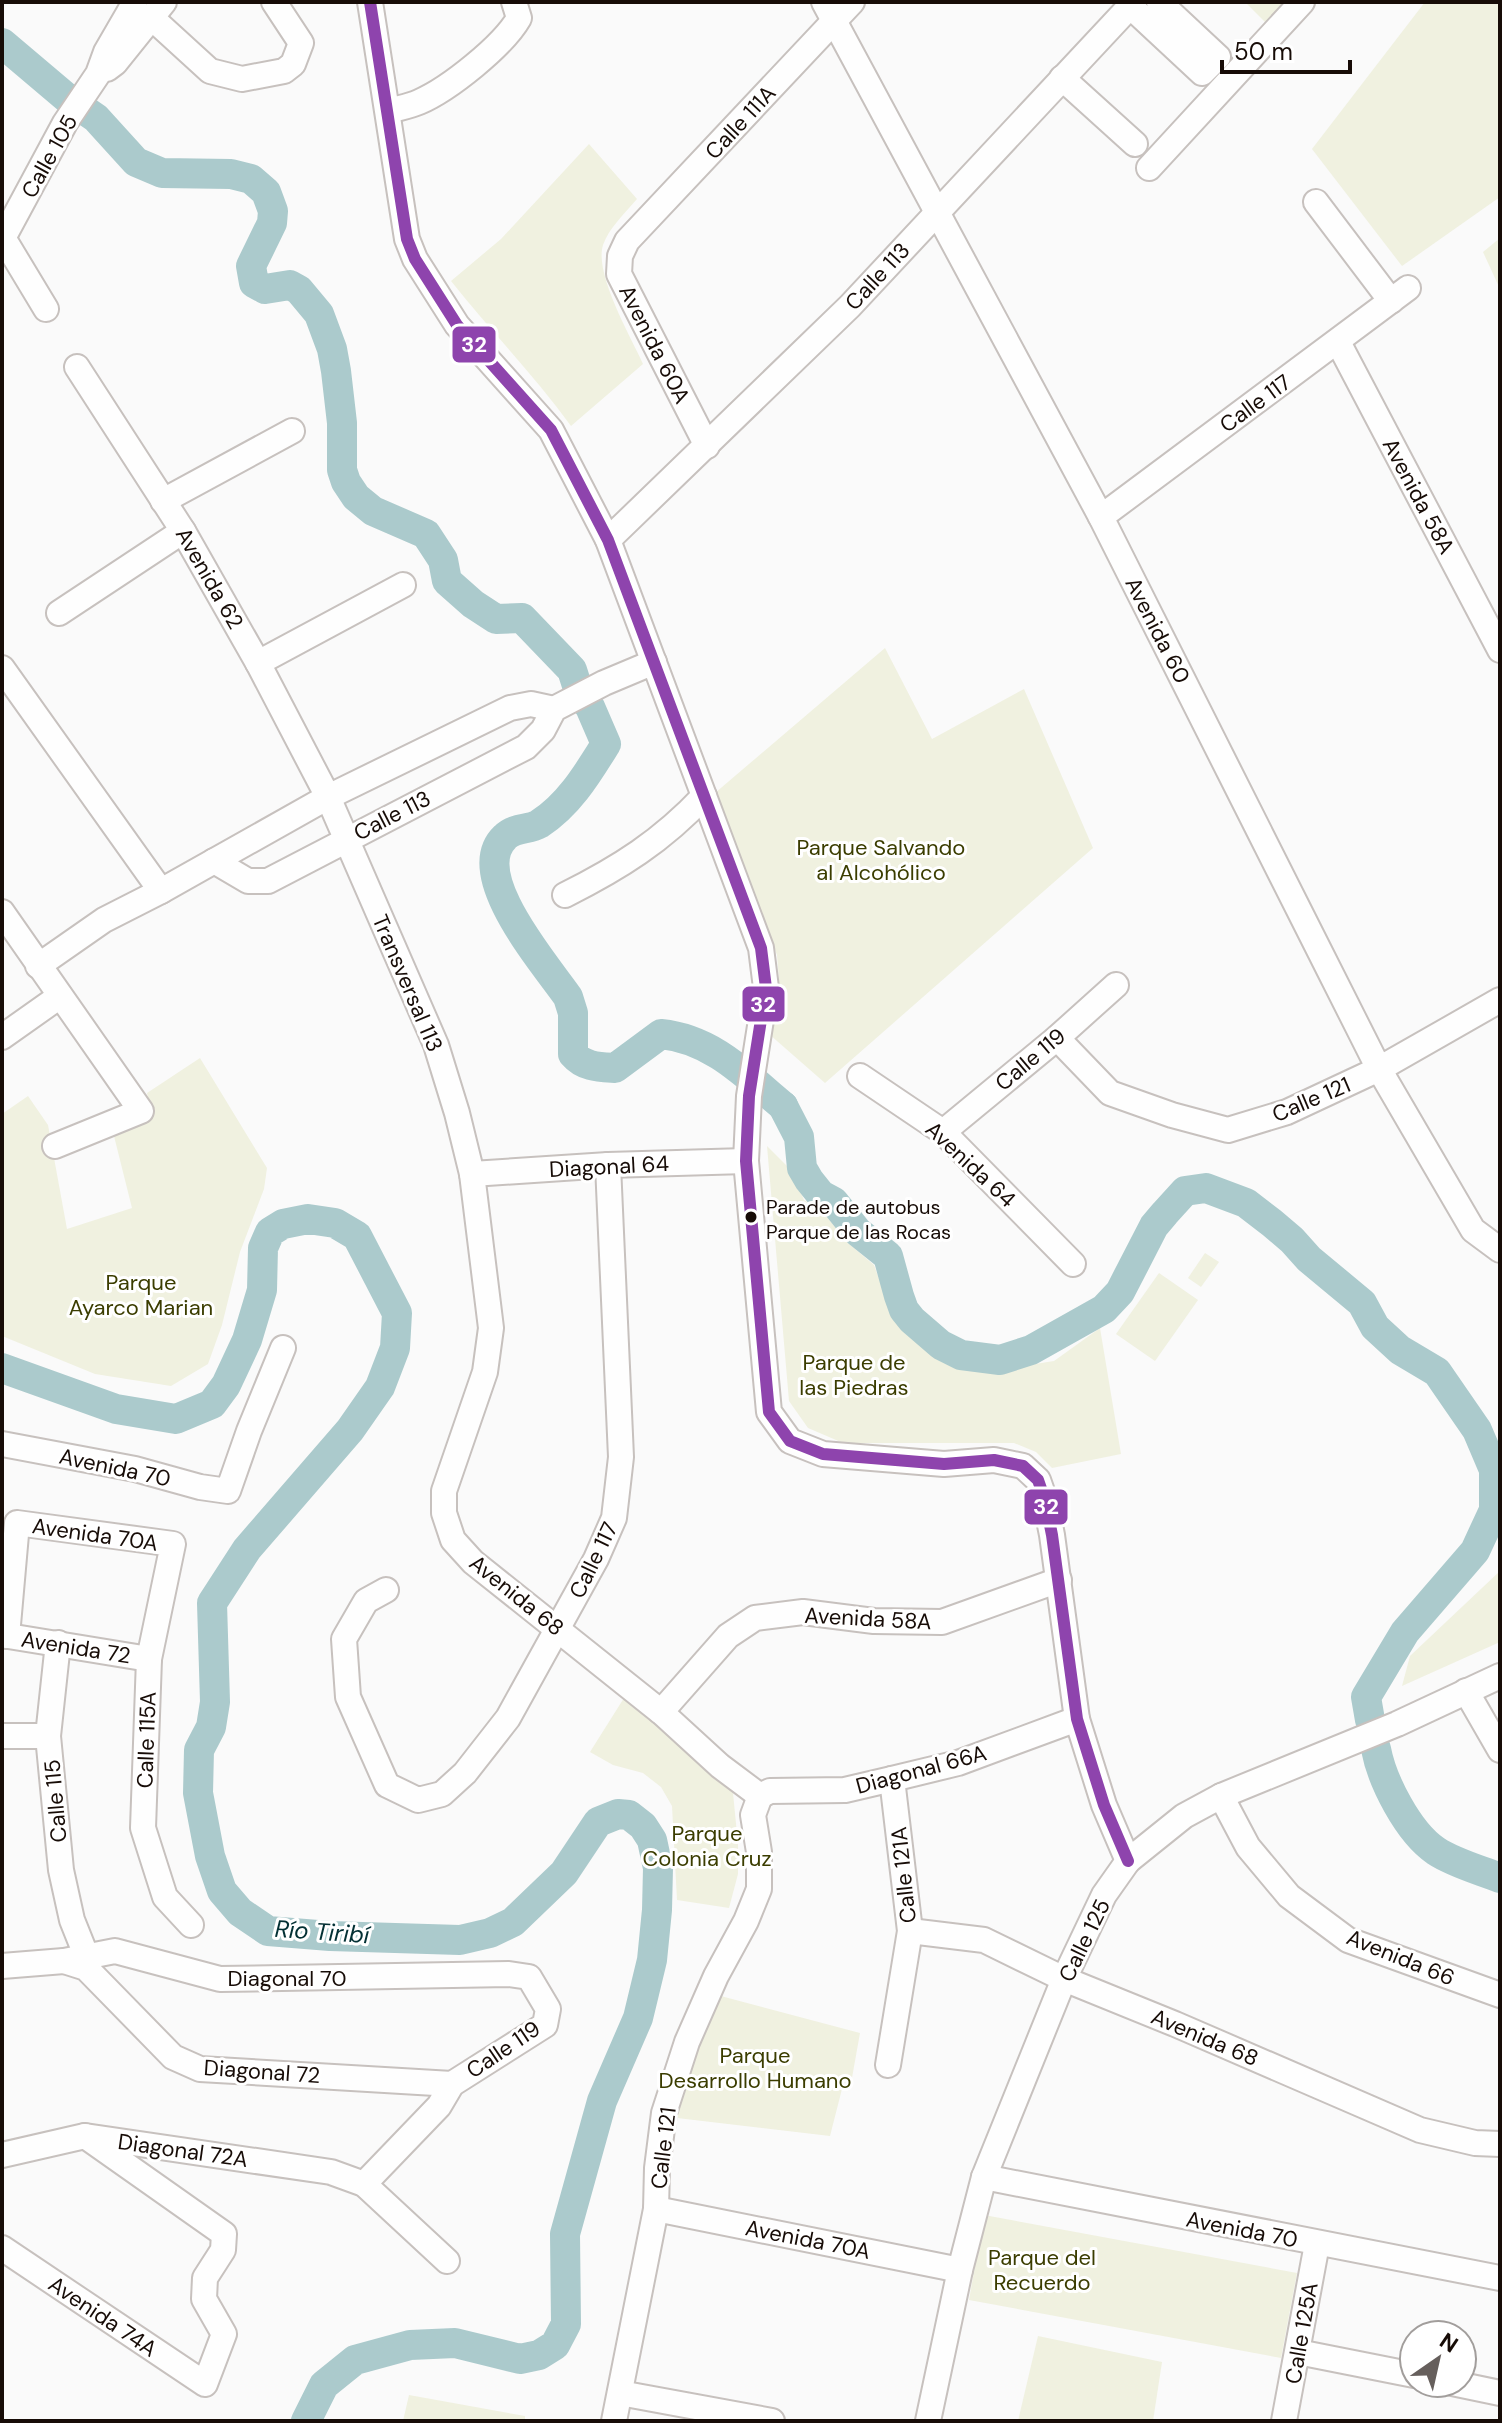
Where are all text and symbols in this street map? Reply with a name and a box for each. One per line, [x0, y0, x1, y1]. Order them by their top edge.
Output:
scale bar [1222, 24, 1350, 74]
text: 50 m [1234, 36, 1293, 67]
street label: Calle 111A [699, 79, 782, 166]
street label: Calle 105 [15, 109, 84, 203]
street label: Calle 113 [839, 236, 916, 316]
street label: Avenida 60A [612, 280, 697, 408]
line badge: 32 [451, 325, 497, 364]
text: 32 [461, 330, 487, 359]
street label: Calle 117 [1214, 368, 1297, 439]
street label: Avenida 58A [1376, 433, 1461, 559]
street label: Avenida 62 [169, 522, 250, 634]
street label: Avenida 60 [1118, 572, 1197, 688]
street label: Calle 113 [349, 784, 436, 847]
park label: Parque Salvando al Alcohólico [797, 833, 965, 887]
street label: Transversal 113 [366, 910, 450, 1056]
line badge: 32 [741, 985, 786, 1023]
text: 32 [750, 990, 776, 1019]
street label: Calle 119 [989, 1021, 1072, 1097]
street label: Calle 121 [1268, 1070, 1355, 1129]
street label: Avenida 64 [919, 1115, 1022, 1214]
street label: Diagonal 64 [548, 1149, 670, 1184]
place label: Parade de autobus Parque de las Rocas [766, 1194, 951, 1245]
marker: Parade de autobus Parque de las Rocas [743, 1209, 759, 1225]
park label: Parque Ayarco Marian [69, 1268, 213, 1322]
park label: Parque de las Piedras [799, 1348, 909, 1402]
street label: Avenida 70 [57, 1442, 173, 1493]
line badge: 32 [1023, 1488, 1069, 1526]
text: 32 [1033, 1492, 1059, 1521]
street label: Avenida 70A [30, 1511, 160, 1558]
street label: Calle 117 [563, 1517, 624, 1603]
street label: Avenida 68 [463, 1548, 570, 1642]
street label: Avenida 58A [804, 1601, 932, 1636]
street label: Avenida 72 [19, 1625, 133, 1670]
street label: Calle 115A [130, 1691, 163, 1789]
street label: Diagonal 66A [853, 1738, 990, 1801]
street label: Calle 115 [37, 1758, 74, 1844]
park label: Parque Colonia Cruz [642, 1819, 772, 1873]
street label: Calle 121A [884, 1825, 923, 1925]
street label: Calle 125 [1052, 1894, 1117, 1987]
water label: Río Tiribí [274, 1913, 372, 1950]
street label: Avenida 66 [1342, 1923, 1459, 1992]
street label: Diagonal 70 [227, 1964, 347, 1993]
street label: Avenida 68 [1147, 2002, 1263, 2073]
street label: Calle 119 [461, 2014, 546, 2085]
park label: Parque Desarrollo Humano [658, 2041, 852, 2095]
street label: Diagonal 72 [203, 2053, 321, 2090]
street label: Calle 121 [644, 2105, 683, 2191]
street label: Diagonal 72A [116, 2127, 250, 2174]
street label: Avenida 70 [1184, 2204, 1300, 2255]
street label: Avenida 70A [743, 2213, 873, 2266]
park label: Parque del Recuerdo [988, 2243, 1096, 2297]
street label: Avenida 74A [43, 2269, 163, 2363]
street label: Calle 125A [1278, 2280, 1325, 2386]
north arrow [1398, 2319, 1478, 2399]
text: N [1434, 2326, 1464, 2359]

